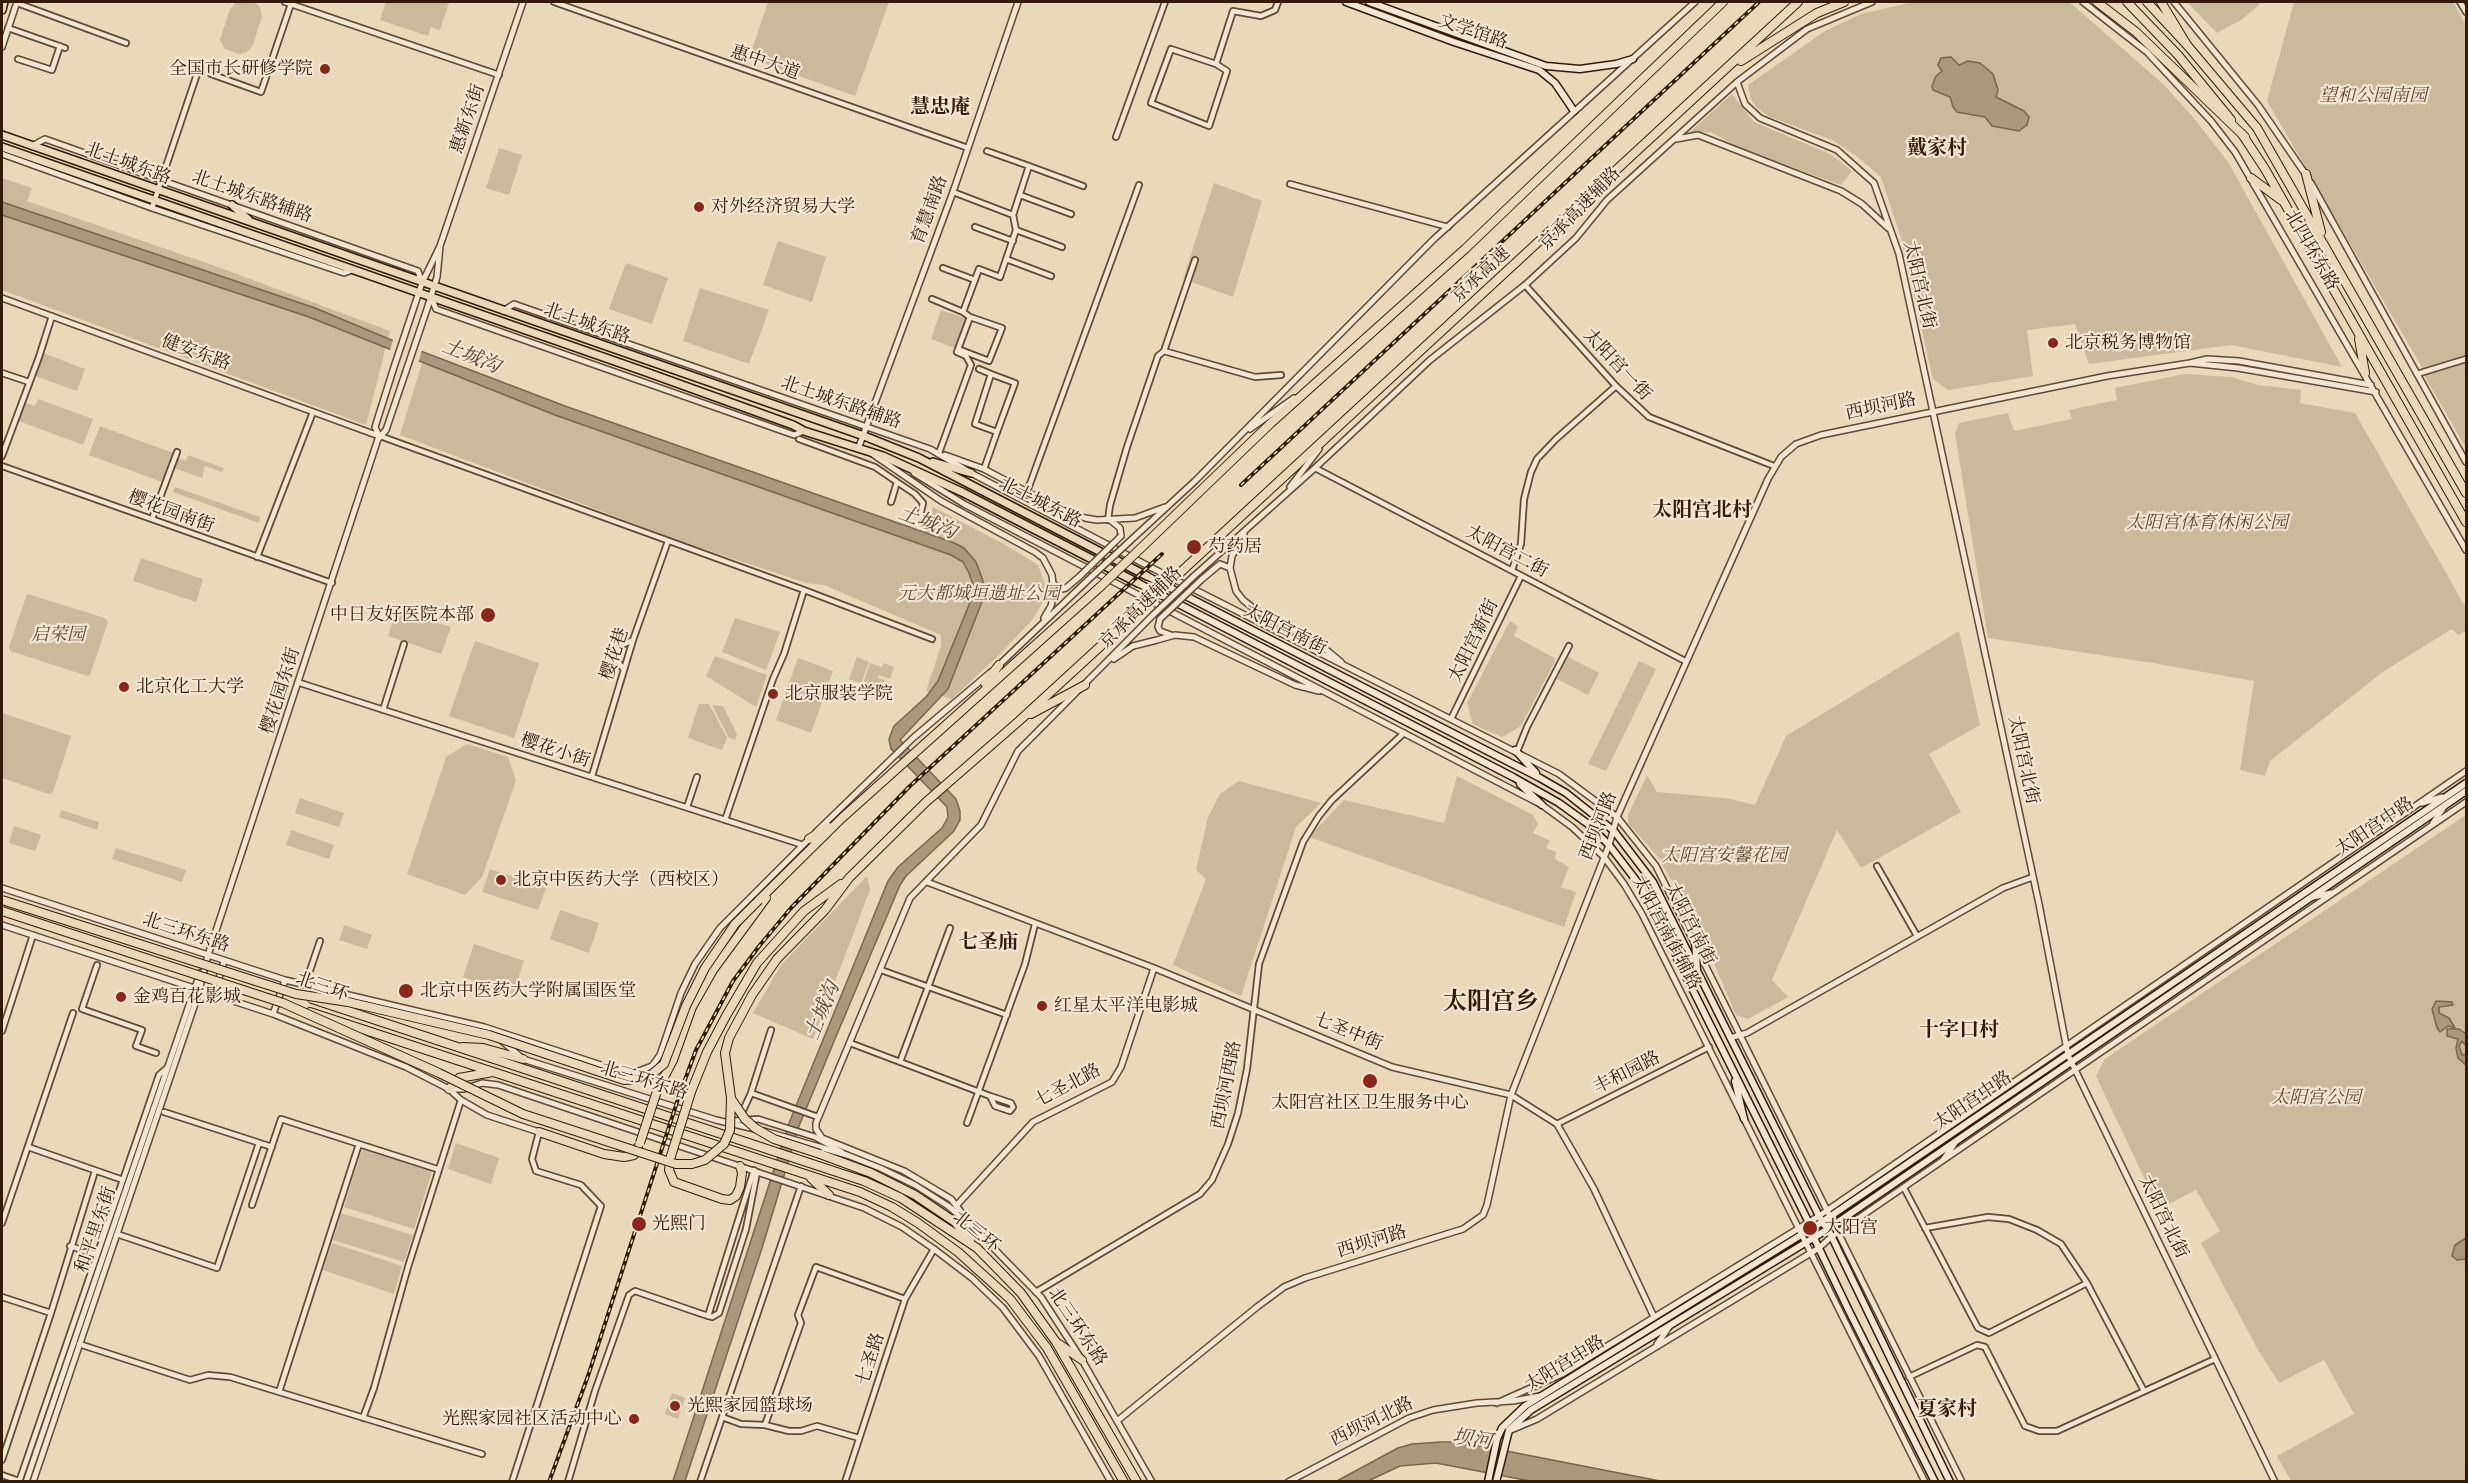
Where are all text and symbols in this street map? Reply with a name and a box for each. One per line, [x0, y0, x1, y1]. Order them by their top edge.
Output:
street label: 文学馆路 [1435, 10, 1511, 54]
street label: 惠中大道 [727, 41, 803, 85]
place label: 全国市长研修学院 [169, 58, 313, 80]
marker: 全国市长研修学院 [318, 62, 332, 76]
street label: 惠新东街 [446, 81, 490, 157]
park label: 望和公园南园 [2319, 85, 2427, 107]
district label: 慧忠庵 [910, 96, 970, 120]
district label: 戴家村 [1907, 137, 1967, 161]
street label: 北土城东路 [82, 138, 174, 190]
street label: 京承高速辅路 [1535, 163, 1625, 255]
street label: 北土城东路辅路 [189, 166, 315, 228]
street label: 育慧南路 [908, 172, 952, 248]
place label: 对外经济贸易大学 [711, 196, 855, 218]
marker: 对外经济贸易大学 [692, 200, 706, 214]
street label: 北四环东路 [2279, 206, 2343, 294]
street label: 太阳宫北街 [1898, 239, 1940, 331]
street label: 京承高速 [1447, 243, 1515, 307]
street label: 北土城东路 [541, 299, 633, 349]
street label: 太阳宫一街 [1578, 325, 1656, 405]
street label: 健安东路 [158, 331, 234, 375]
place label: 北京税务博物馆 [2065, 332, 2191, 354]
water label: 土城沟 [439, 335, 503, 379]
marker: 北京税务博物馆 [2046, 336, 2060, 350]
street label: 北土城东路辅路 [778, 372, 904, 434]
street label: 西坝河路 [1844, 389, 1918, 425]
street label: 北土城东路 [995, 473, 1085, 533]
street label: 樱花园南街 [125, 486, 217, 538]
district label: 太阳宫北村 [1652, 499, 1752, 523]
water label: 土城沟 [895, 501, 959, 545]
park label: 太阳宫体育休闲公园 [2126, 512, 2288, 534]
street label: 太阳宫二街 [1462, 521, 1552, 583]
place label: 芍药居 [1208, 536, 1262, 558]
marker: 芍药居 [1185, 538, 1203, 556]
street label: 京承高速辅路 [1095, 562, 1187, 654]
park label: 元大都城垣遗址公园 [898, 583, 1060, 605]
street label: 太阳宫新街 [1445, 596, 1503, 686]
street label: 太阳宫南街 [1240, 600, 1330, 660]
place label: 中日友好医院本部 [330, 604, 474, 626]
marker: 中日友好医院本部 [479, 606, 497, 624]
park label: 启荣园 [31, 624, 85, 646]
street label: 樱花巷 [596, 625, 634, 683]
street label: 樱花园东街 [257, 645, 305, 737]
place label: 北京化工大学 [136, 676, 244, 698]
marker: 北京化工大学 [117, 680, 131, 694]
place label: 北京服装学院 [785, 683, 893, 705]
marker: 北京服装学院 [766, 687, 780, 701]
street label: 太阳宫北街 [2003, 714, 2043, 806]
street label: 樱花小街 [517, 730, 593, 772]
street label: 西坝河路 [1576, 789, 1622, 863]
street label: 太阳宫中路 [2332, 793, 2418, 861]
park label: 太阳宫安馨花园 [1661, 845, 1787, 867]
place label: 北京中医药大学（西校区） [513, 869, 729, 891]
street label: 太阳宫南街辅路 [1627, 872, 1705, 994]
marker: 北京中医药大学（西校区） [494, 873, 508, 887]
street label: 太阳宫南街 [1660, 879, 1720, 969]
street label: 北三环东路 [140, 909, 232, 957]
district label: 七圣庙 [958, 931, 1018, 955]
street label: 北三环 [293, 968, 351, 1006]
water label: 土城沟 [801, 979, 845, 1043]
place label: 北京中医药大学附属国医堂 [420, 980, 636, 1002]
marker: 北京中医药大学附属国医堂 [397, 982, 415, 1000]
place label: 金鸡百花影城 [133, 986, 241, 1008]
district label: 太阳宫乡 [1443, 989, 1539, 1017]
marker: 金鸡百花影城 [114, 990, 128, 1004]
place label: 红星太平洋电影城 [1054, 995, 1198, 1017]
marker: 红星太平洋电影城 [1035, 999, 1049, 1013]
street label: 七圣中街 [1311, 1009, 1385, 1055]
district label: 十字口村 [1919, 1019, 1999, 1043]
street label: 西坝河西路 [1208, 1039, 1246, 1131]
street label: 丰和园路 [1590, 1047, 1664, 1099]
street label: 北三环东路 [598, 1058, 690, 1104]
street label: 七圣北路 [1031, 1060, 1105, 1112]
street label: 太阳宫中路 [1930, 1067, 2016, 1135]
marker: 太阳宫社区卫生服务中心 [1361, 1072, 1379, 1090]
park label: 太阳宫公园 [2271, 1087, 2361, 1109]
place label: 太阳宫社区卫生服务中心 [1271, 1092, 1469, 1114]
street label: 太阳宫北街 [2134, 1172, 2192, 1262]
street label: 和平里东街 [71, 1184, 121, 1276]
street label: 北三环 [948, 1207, 1004, 1257]
place label: 光熙门 [652, 1213, 706, 1235]
marker: 光熙门 [630, 1215, 648, 1233]
place label: 太阳宫 [1824, 1217, 1878, 1239]
marker: 太阳宫 [1801, 1219, 1819, 1237]
street label: 西坝河路 [1334, 1221, 1410, 1263]
street label: 北三环东路 [1043, 1284, 1111, 1370]
street label: 七圣路 [852, 1330, 890, 1388]
street label: 太阳宫中路 [1521, 1331, 1609, 1397]
street label: 西坝河北路 [1327, 1393, 1417, 1451]
place label: 光熙家园篮球场 [687, 1395, 813, 1417]
district label: 夏家村 [1917, 1398, 1977, 1422]
marker: 光熙家园篮球场 [668, 1399, 682, 1413]
place label: 光熙家园社区活动中心 [442, 1408, 622, 1430]
marker: 光熙家园社区活动中心 [627, 1412, 641, 1426]
water label: 坝河 [1450, 1425, 1494, 1455]

